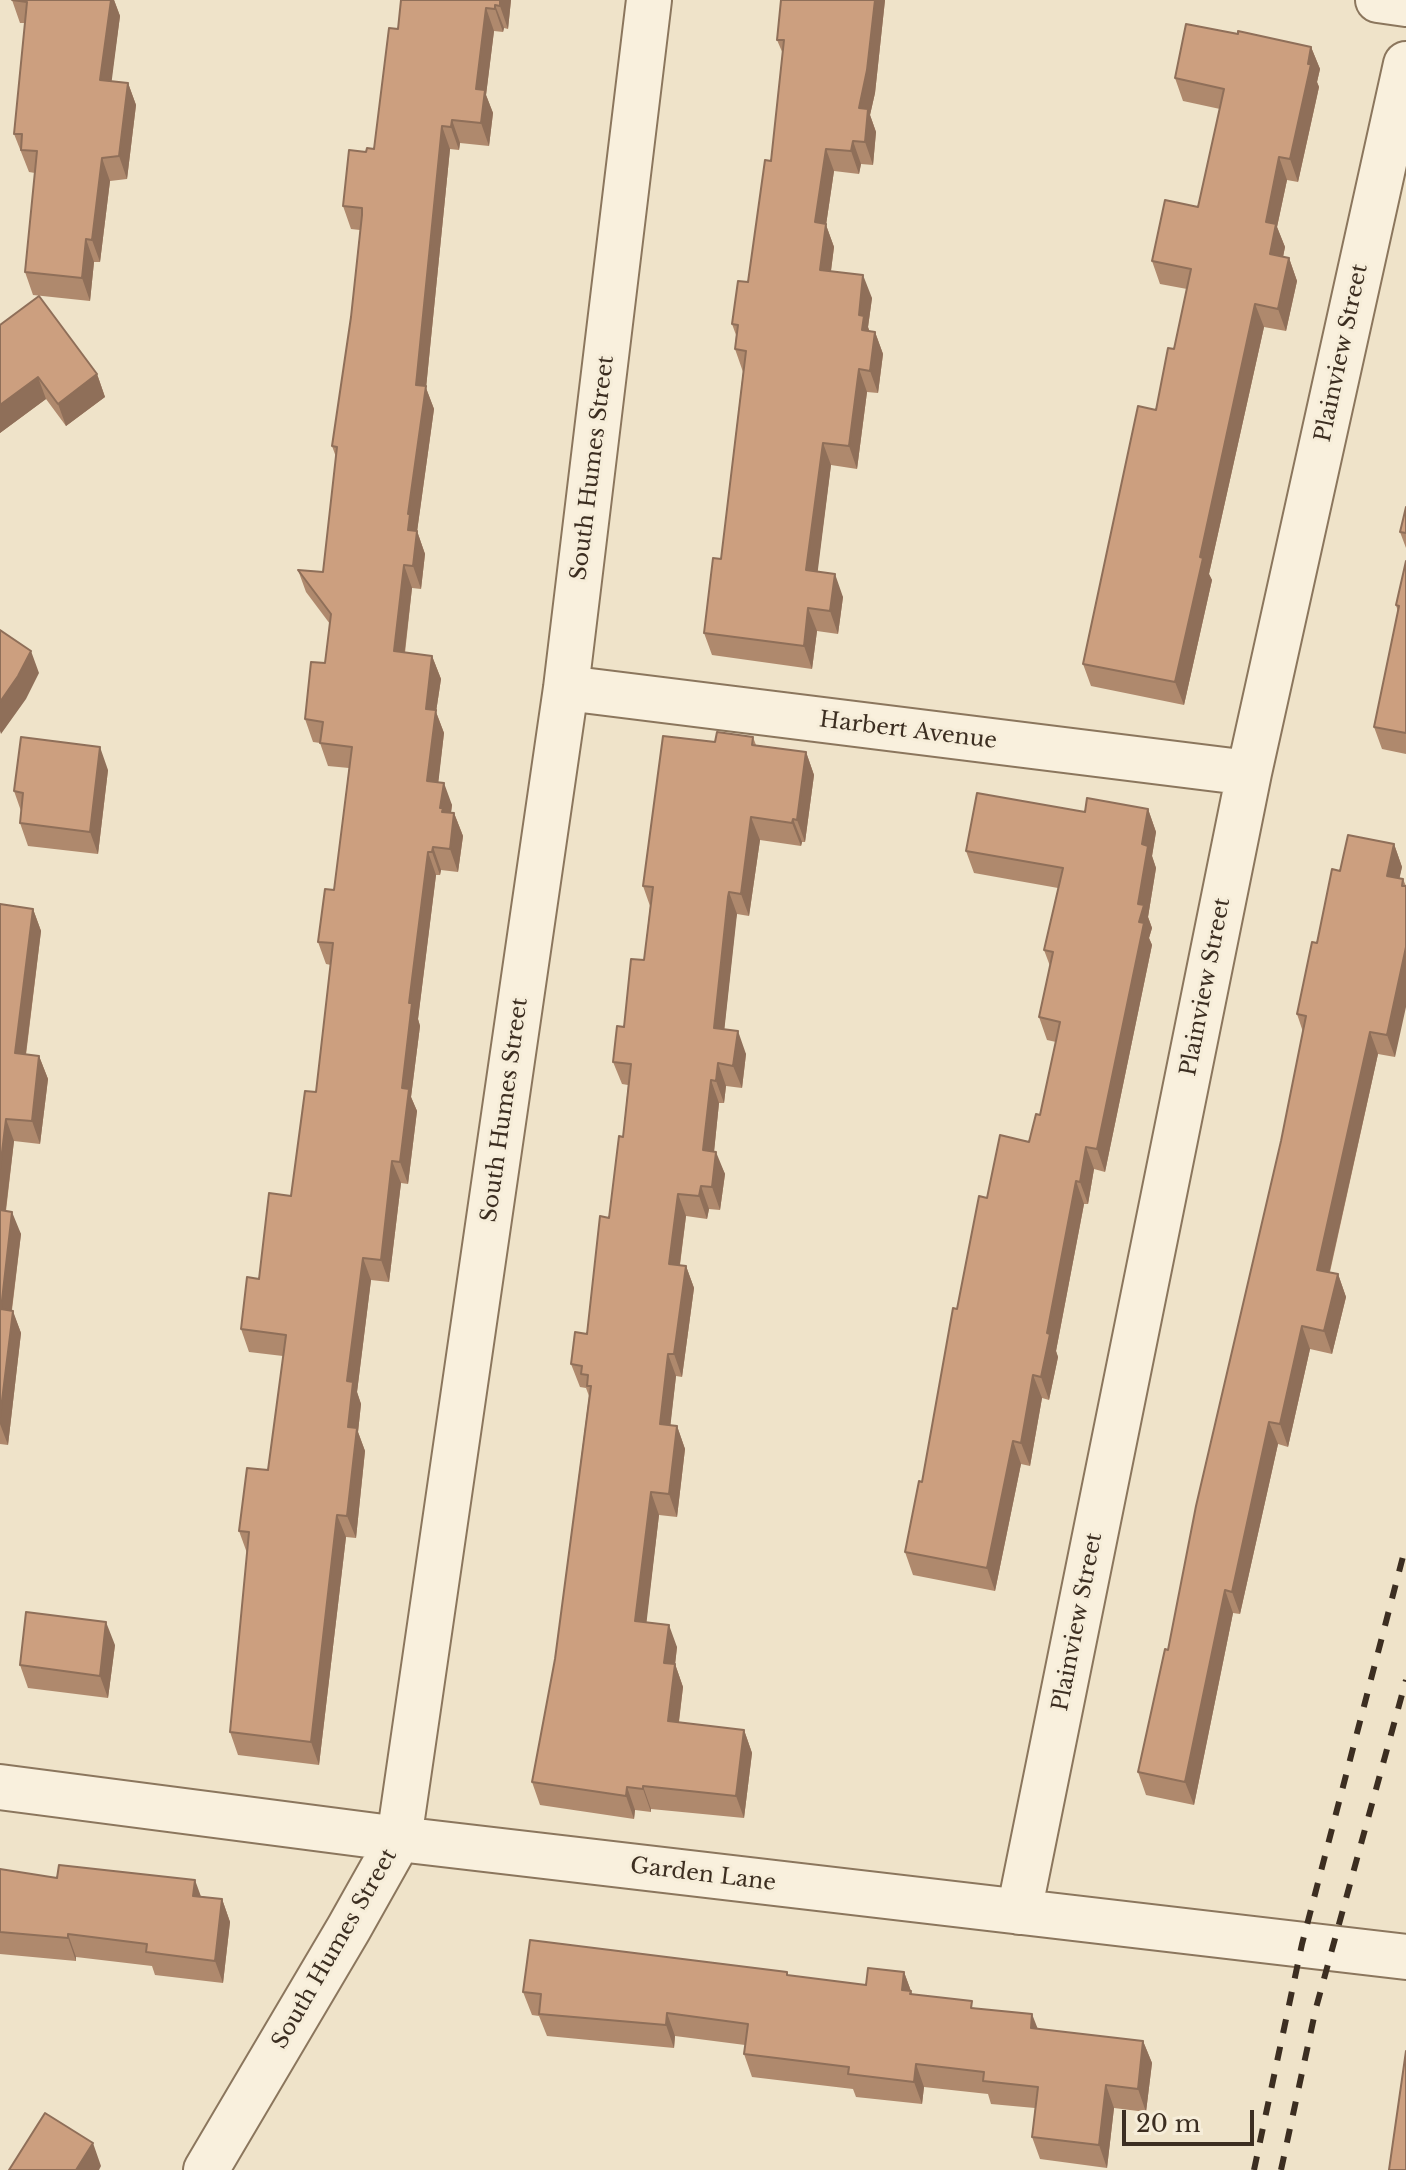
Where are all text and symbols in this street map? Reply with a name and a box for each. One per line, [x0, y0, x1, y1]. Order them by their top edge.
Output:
street label: Plainview Street [1310, 262, 1374, 444]
street label: South Humes Street [566, 354, 620, 582]
street label: Harbert Avenue [818, 707, 998, 755]
street label: Plainview Street [1176, 896, 1236, 1078]
street label: South Humes Street [476, 996, 534, 1224]
street label: Plainview Street [1048, 1531, 1108, 1713]
street label: South Humes Street [267, 1844, 403, 2054]
street label: Garden Lane [629, 1853, 777, 1897]
scale bar [1126, 2094, 1258, 2144]
text: 20 m [1136, 2109, 1201, 2138]

